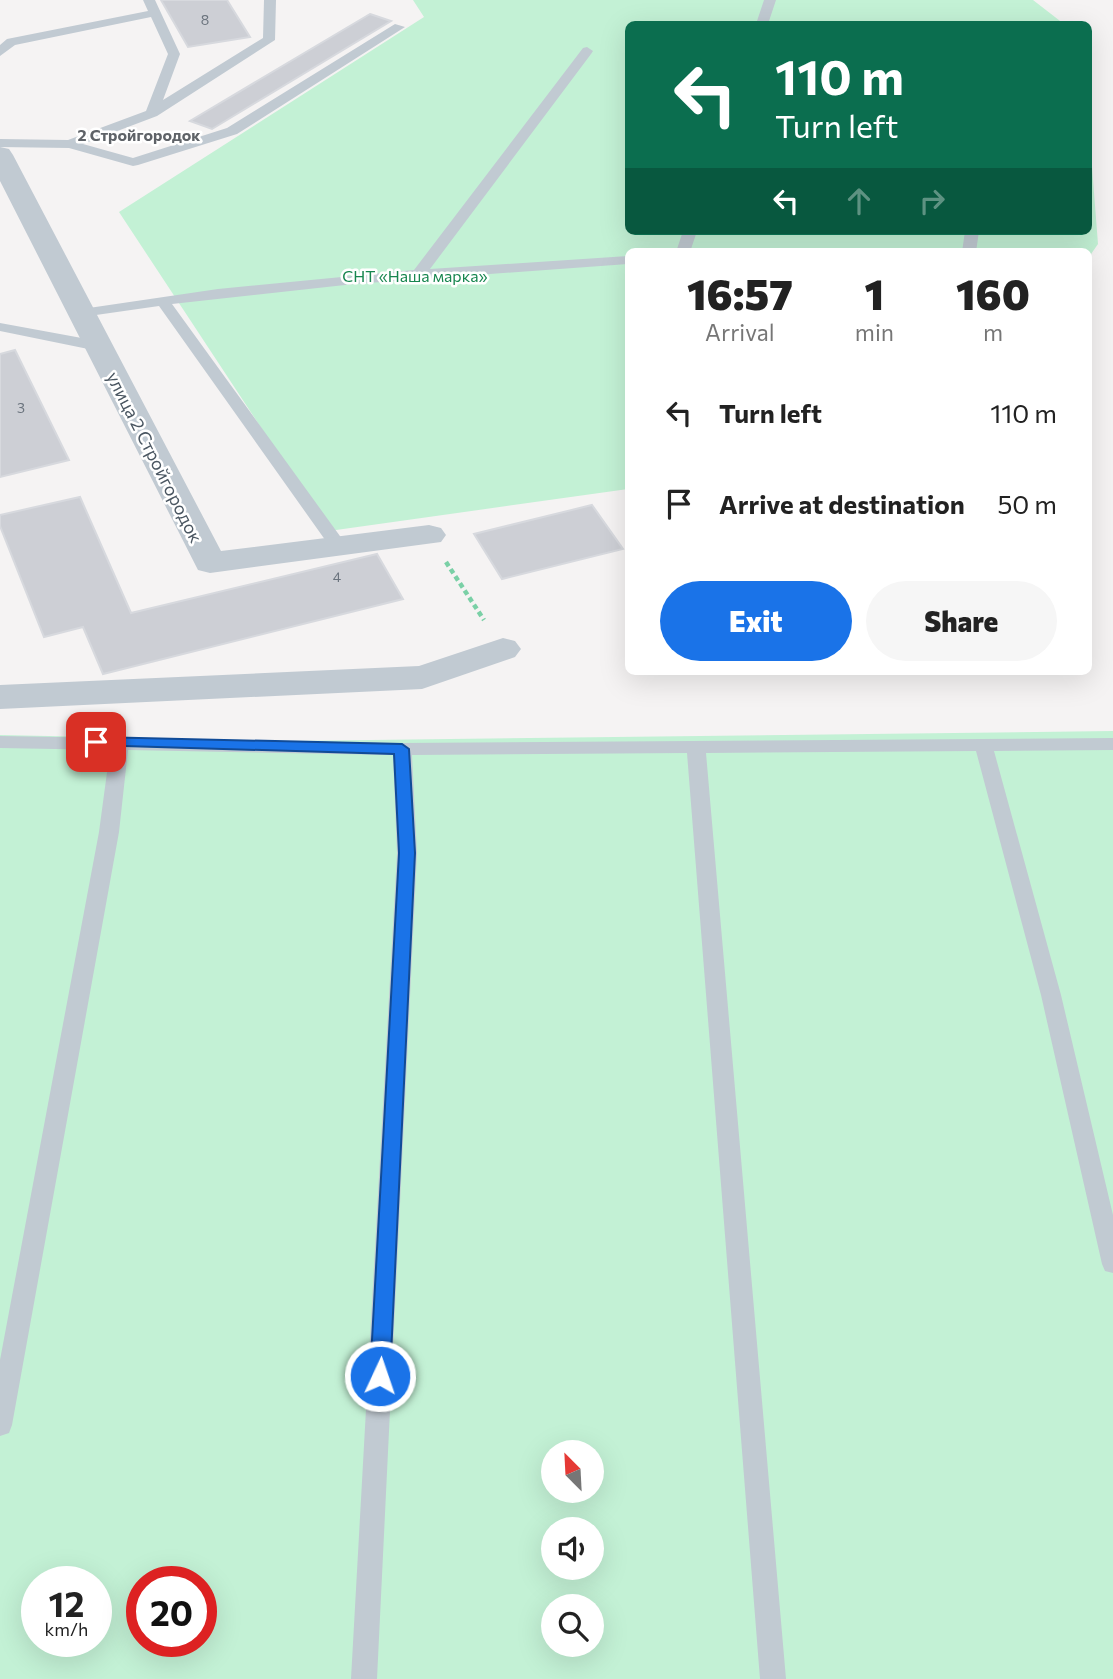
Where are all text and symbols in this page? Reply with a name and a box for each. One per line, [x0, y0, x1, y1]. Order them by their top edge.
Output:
house number: 8 [201, 11, 209, 28]
text: 110 m [775, 45, 904, 105]
icon: left [660, 49, 751, 140]
text: Turn left [775, 105, 899, 145]
district label: 2 Стройгородок [78, 125, 200, 144]
icon: left [767, 182, 805, 220]
icon: ahead [840, 182, 878, 220]
icon: right [913, 182, 951, 220]
park label: СНТ «Наша марка» [342, 266, 488, 285]
text: 16:57 [687, 267, 793, 319]
text: 1 [865, 267, 884, 319]
text: 160 [956, 267, 1030, 319]
text: Arrival [705, 318, 775, 346]
text: min [855, 318, 894, 346]
text: m [983, 318, 1003, 346]
street label: улица 2 Стройгородок [102, 368, 208, 546]
icon: left [660, 394, 698, 432]
text: Turn left [719, 397, 822, 428]
text: 110 m [990, 397, 1057, 428]
house number: 3 [17, 399, 25, 416]
icon: arrive [660, 485, 698, 523]
text: Arrive at destination [719, 488, 965, 519]
text: 50 m [997, 488, 1057, 519]
house number: 4 [333, 568, 342, 585]
button: Exit [660, 581, 852, 661]
button: Share [866, 581, 1057, 661]
pin [66, 712, 126, 772]
icon: arrive [77, 723, 115, 761]
position arrow [343, 1339, 417, 1413]
north arrow [541, 1440, 604, 1503]
map controls [541, 1440, 604, 1657]
button: sound [541, 1517, 604, 1580]
speed limit sign: 20 [126, 1566, 217, 1657]
text: 12 [49, 1581, 84, 1624]
button: search [541, 1594, 604, 1657]
text: km/h [45, 1618, 88, 1640]

